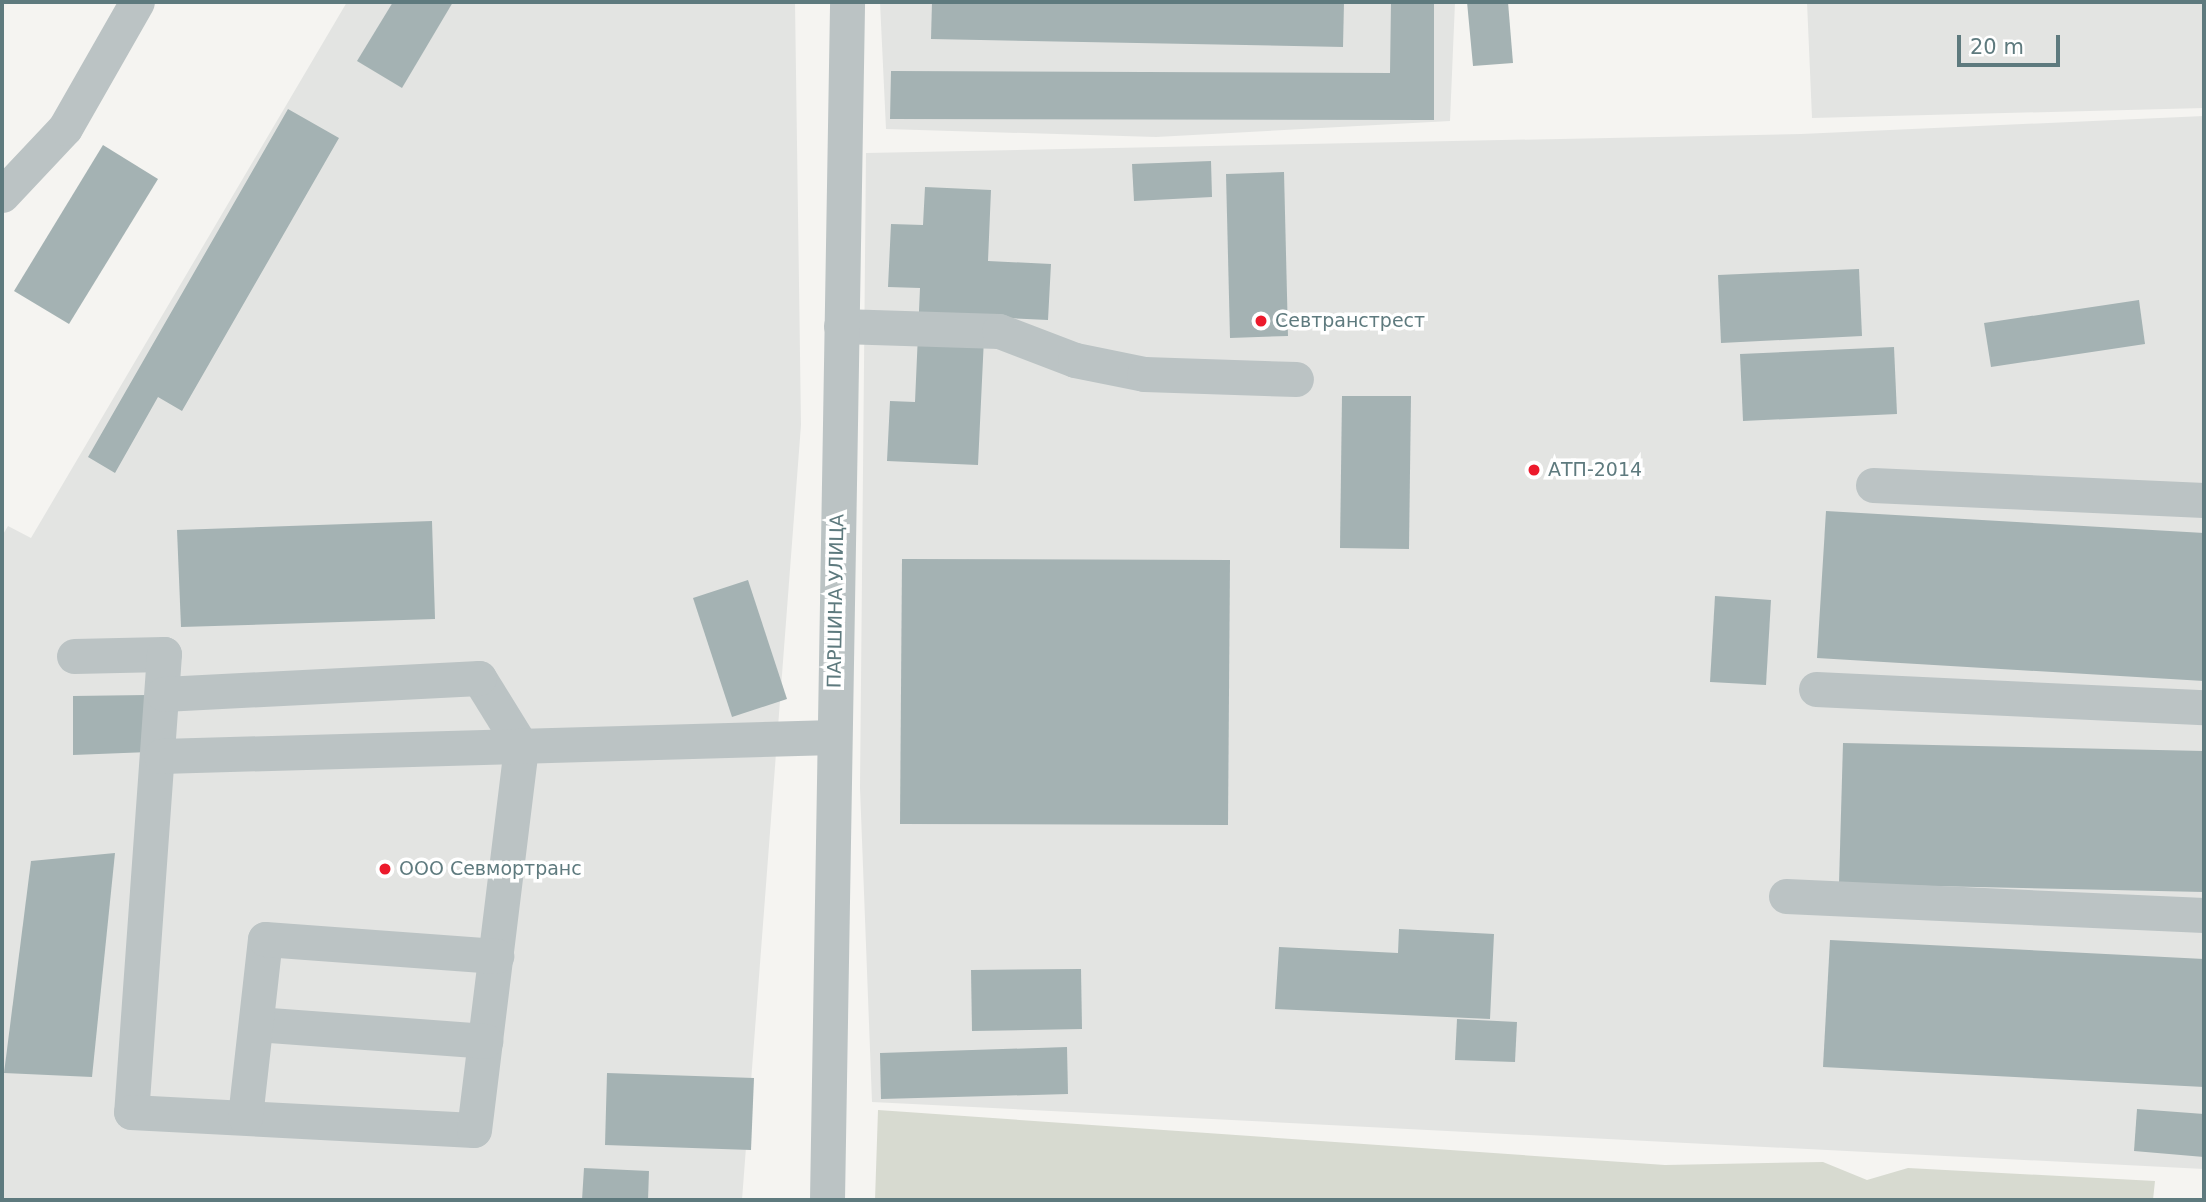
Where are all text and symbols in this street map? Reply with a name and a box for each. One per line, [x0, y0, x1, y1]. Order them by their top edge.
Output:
scale bar [1961, 21, 2064, 65]
text: 20 m [1970, 35, 2024, 59]
place label: Севтранстрест [1275, 310, 1425, 332]
marker: Севтранстрест [1253, 313, 1269, 329]
place label: АТП-2014 [1548, 459, 1642, 481]
marker: АТП-2014 [1526, 462, 1542, 478]
street label: ПАРШИНА УЛИЦА [823, 514, 849, 688]
place label: ООО Севмортранс [399, 858, 582, 880]
marker: ООО Севмортранс [377, 861, 393, 877]

